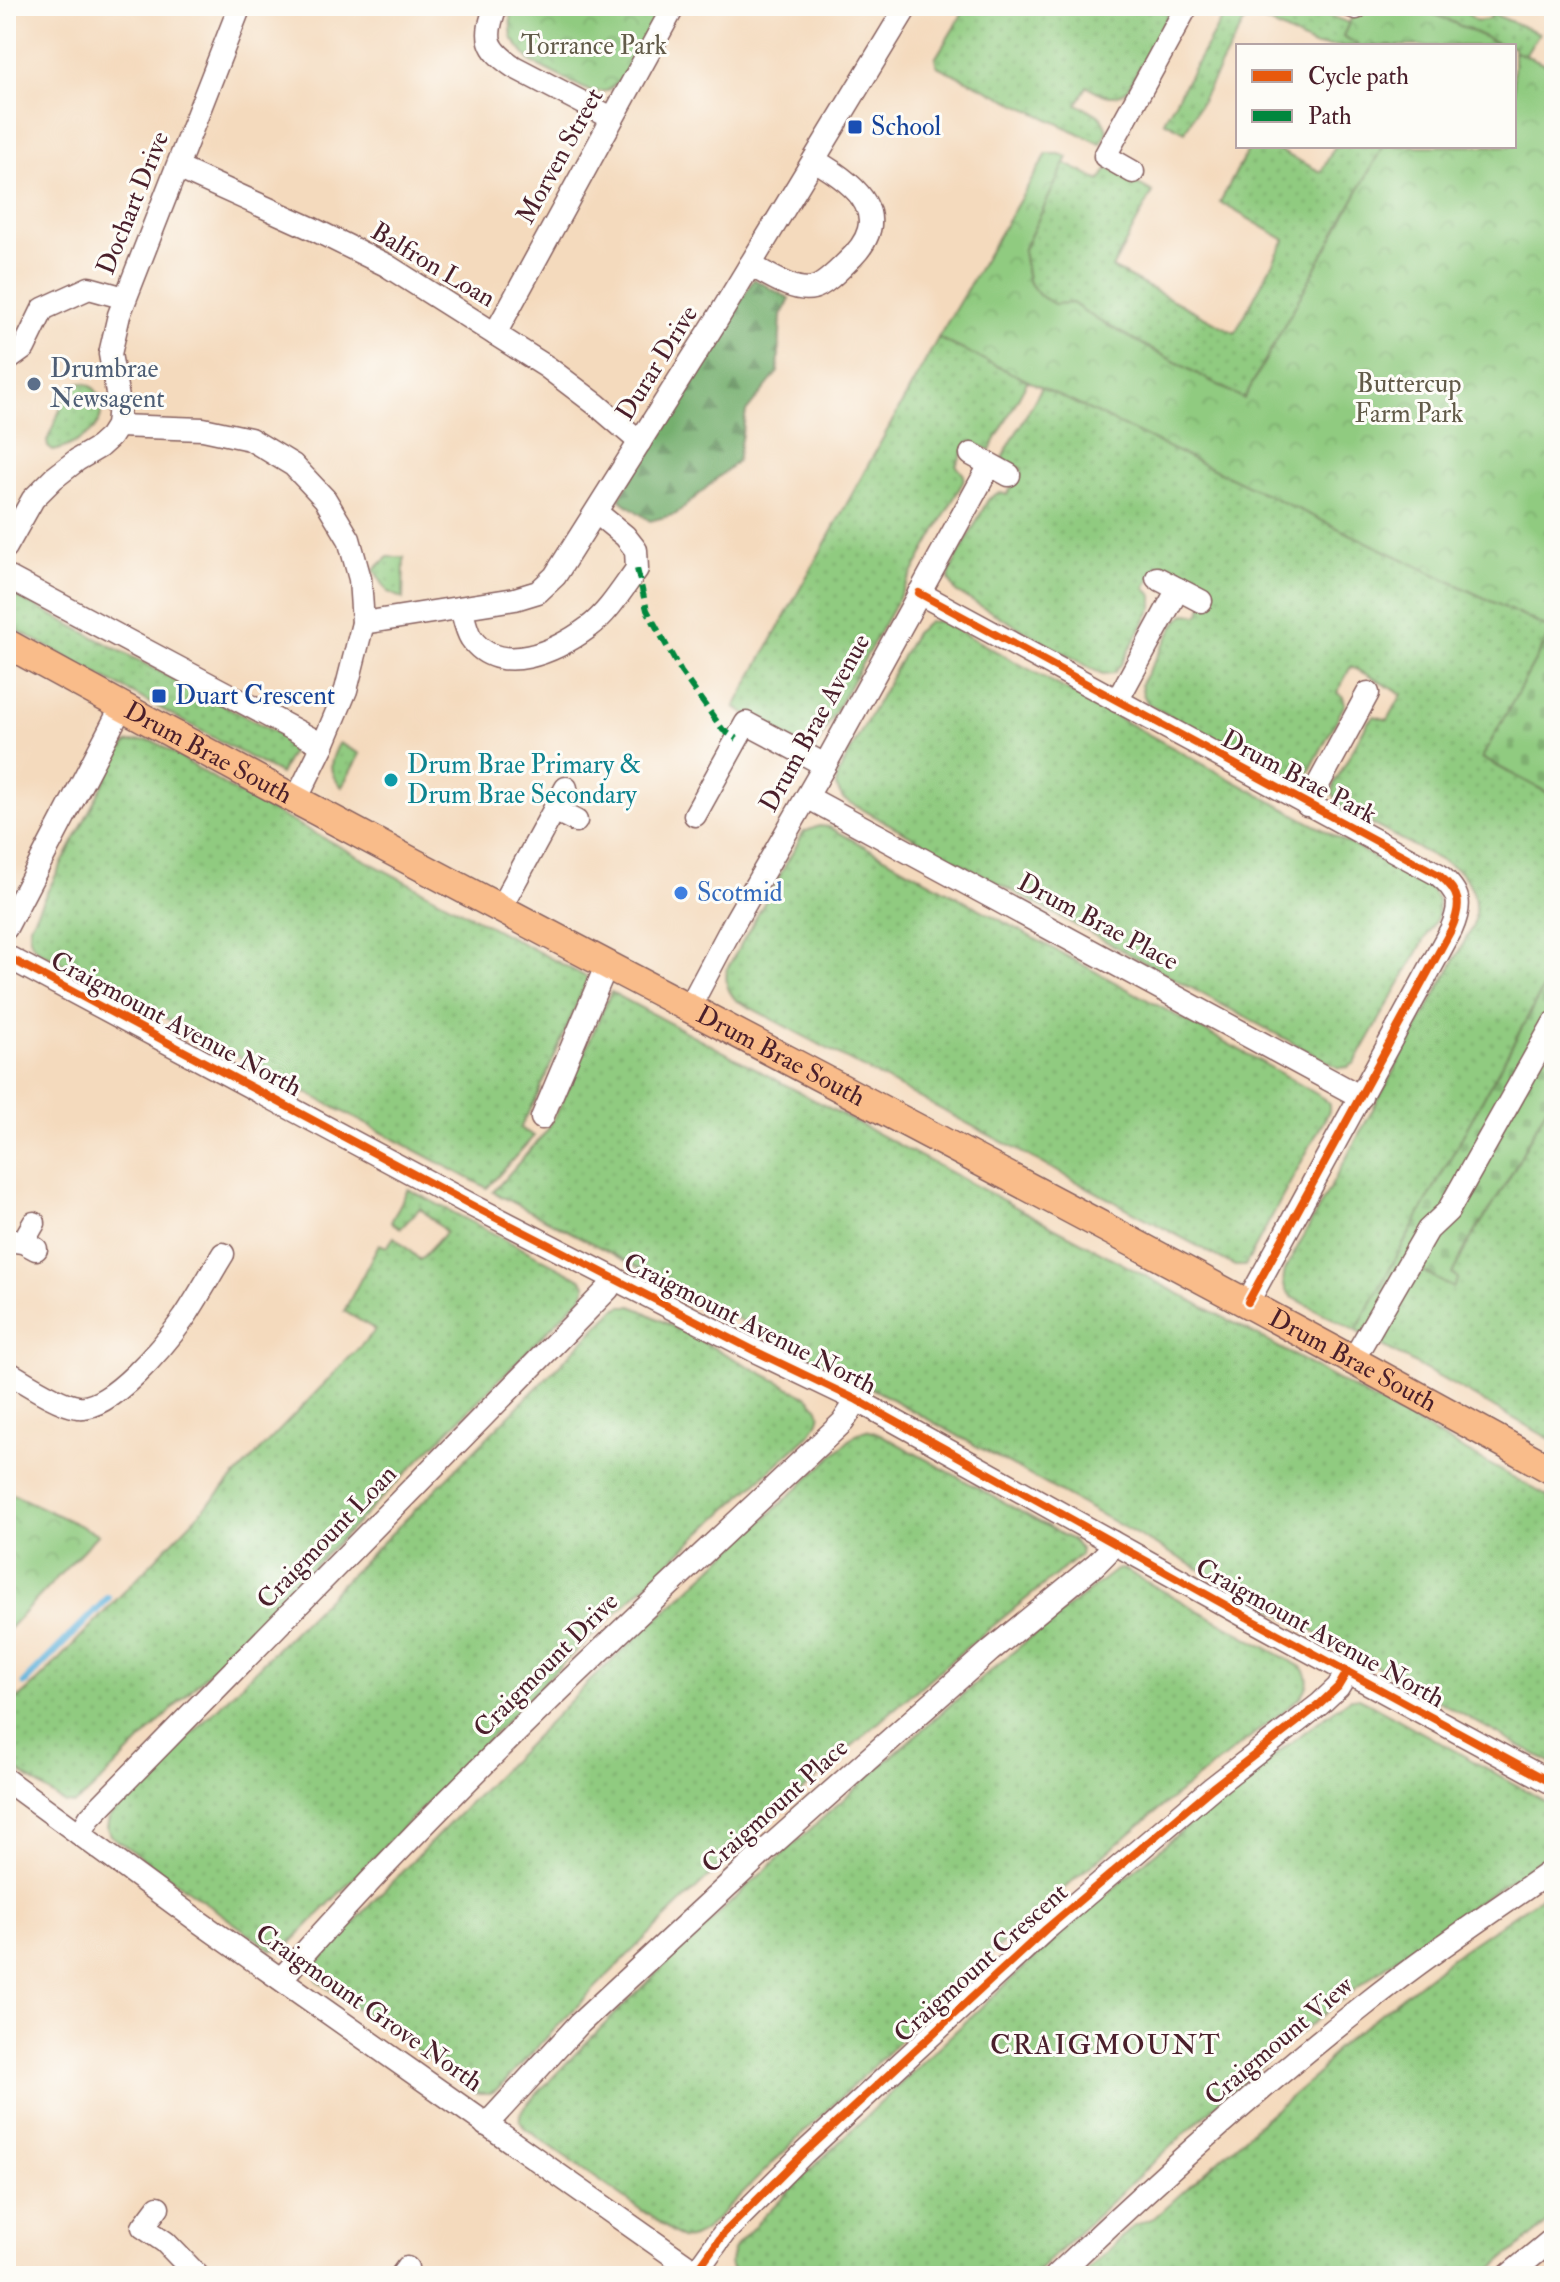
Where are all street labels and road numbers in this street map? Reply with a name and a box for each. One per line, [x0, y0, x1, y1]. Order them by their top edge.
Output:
street label: Morven Street [510, 82, 610, 230]
street label: Dochart Drive [90, 127, 176, 279]
street label: Balfron Loan [365, 215, 501, 315]
street label: Durar Drive [609, 299, 705, 426]
street label: Drum Brae Avenue [753, 628, 877, 818]
street label: Drum Brae South [119, 695, 298, 811]
street label: Drum Brae Park [1216, 723, 1382, 832]
street label: Drum Brae Place [1012, 866, 1184, 978]
street label: Craigmount Avenue North [45, 944, 307, 1104]
street label: Drum Brae South [691, 999, 871, 1114]
street label: Craigmount Avenue North [618, 1246, 882, 1402]
street label: Drum Brae South [1263, 1302, 1442, 1419]
street label: Craigmount Loan [250, 1458, 404, 1616]
street label: Craigmount Avenue North [1190, 1551, 1450, 1715]
street label: Craigmount Drive [467, 1586, 625, 1744]
street label: Craigmount Place [695, 1732, 855, 1880]
street label: Craigmount Crescent [887, 1876, 1075, 2050]
street label: Craigmount Grove North [249, 1917, 489, 2099]
street label: Craigmount View [1198, 1969, 1361, 2112]

